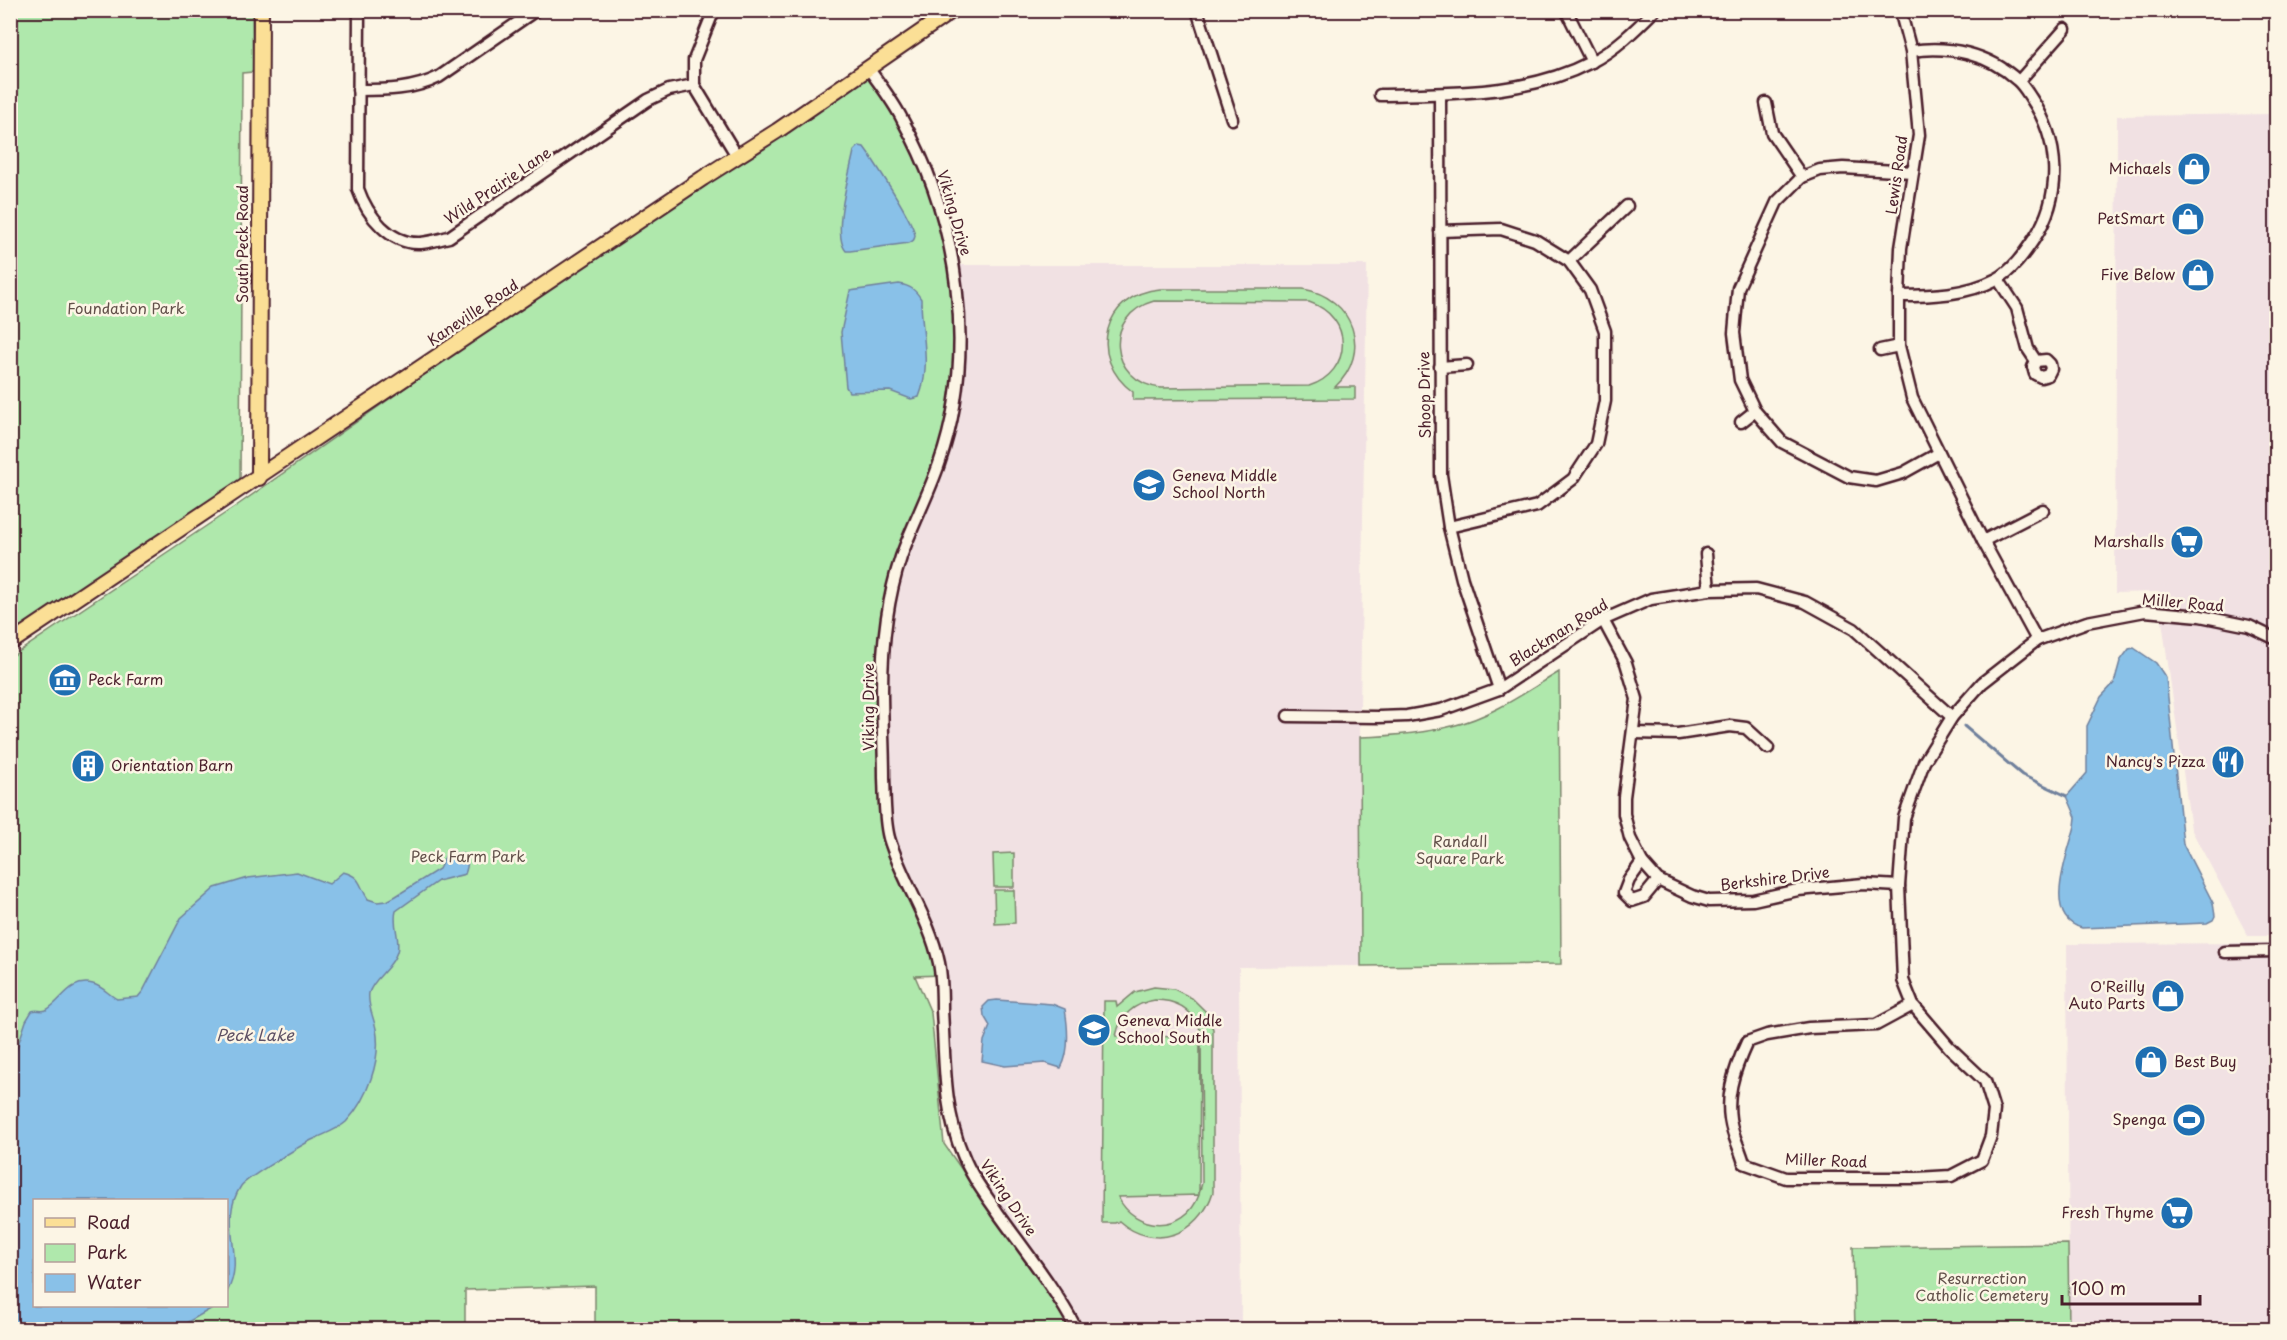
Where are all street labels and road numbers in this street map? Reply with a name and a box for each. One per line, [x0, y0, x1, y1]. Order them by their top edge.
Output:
street label: Lewis Road [1879, 134, 1912, 216]
street label: Wild Prairie Lane [439, 140, 555, 229]
street label: Viking Drive [932, 167, 979, 258]
street label: South Peck Road [230, 185, 253, 303]
street label: Kaneville Road [422, 273, 522, 351]
street label: Shoop Drive [1411, 351, 1436, 439]
street label: Miller Road [2141, 586, 2225, 617]
street label: Blackman Road [1504, 592, 1612, 671]
street label: Viking Drive [856, 663, 879, 751]
street label: Berkshire Drive [1719, 859, 1831, 896]
street label: Miller Road [1784, 1147, 1868, 1172]
street label: Viking Drive [975, 1154, 1043, 1240]

